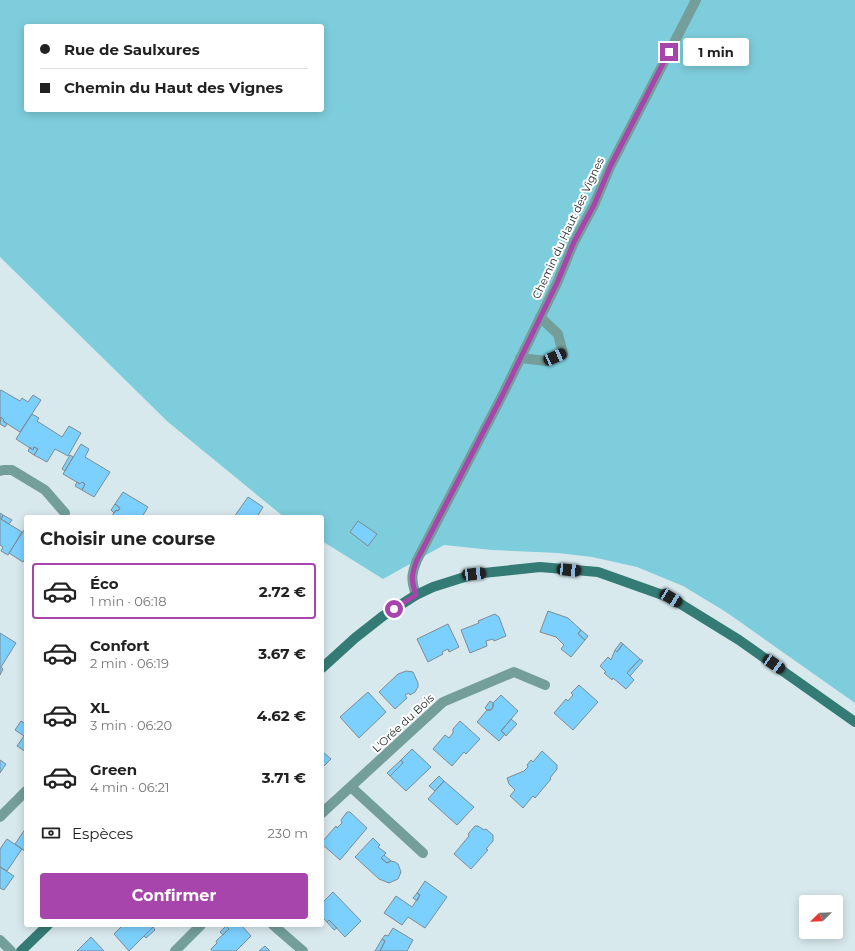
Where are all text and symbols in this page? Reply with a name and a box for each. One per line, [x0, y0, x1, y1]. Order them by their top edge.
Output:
callout: 1 min [683, 38, 749, 66]
text: Rue de Saulxures [64, 40, 200, 59]
route end [660, 43, 678, 61]
text: 1 min [698, 44, 734, 60]
text: Chemin du Haut des Vignes [64, 78, 283, 97]
street label: Chemin du Haut des Vignes [529, 154, 607, 301]
car [542, 347, 568, 367]
text: Choisir une course [40, 528, 215, 550]
car [556, 563, 582, 577]
car [461, 567, 487, 581]
icon: car [42, 573, 78, 609]
text: Éco [90, 574, 119, 593]
text: 2.72 € [259, 582, 306, 601]
car [658, 587, 684, 609]
text: 1 min · 06:18 [90, 593, 167, 609]
route start [385, 600, 403, 618]
icon: car [42, 635, 78, 671]
text: Confort [90, 636, 150, 655]
text: 3.67 € [258, 644, 306, 663]
car [761, 652, 787, 676]
text: 2 min · 06:19 [90, 655, 169, 671]
street label: L'Orée du Bois [369, 690, 437, 755]
icon: car [42, 697, 78, 733]
text: XL [90, 698, 109, 717]
text: 4.62 € [257, 706, 306, 725]
text: 3 min · 06:20 [90, 717, 172, 733]
icon: car [42, 759, 78, 795]
text: Green [90, 760, 137, 779]
text: 3.71 € [262, 768, 306, 787]
text: 4 min · 06:21 [90, 779, 170, 795]
icon: cash [40, 822, 62, 844]
text: Espèces [72, 824, 133, 843]
text: 230 m [267, 825, 308, 841]
button: Confirmer [40, 873, 308, 919]
north arrow [799, 895, 843, 939]
map controls [799, 895, 843, 939]

